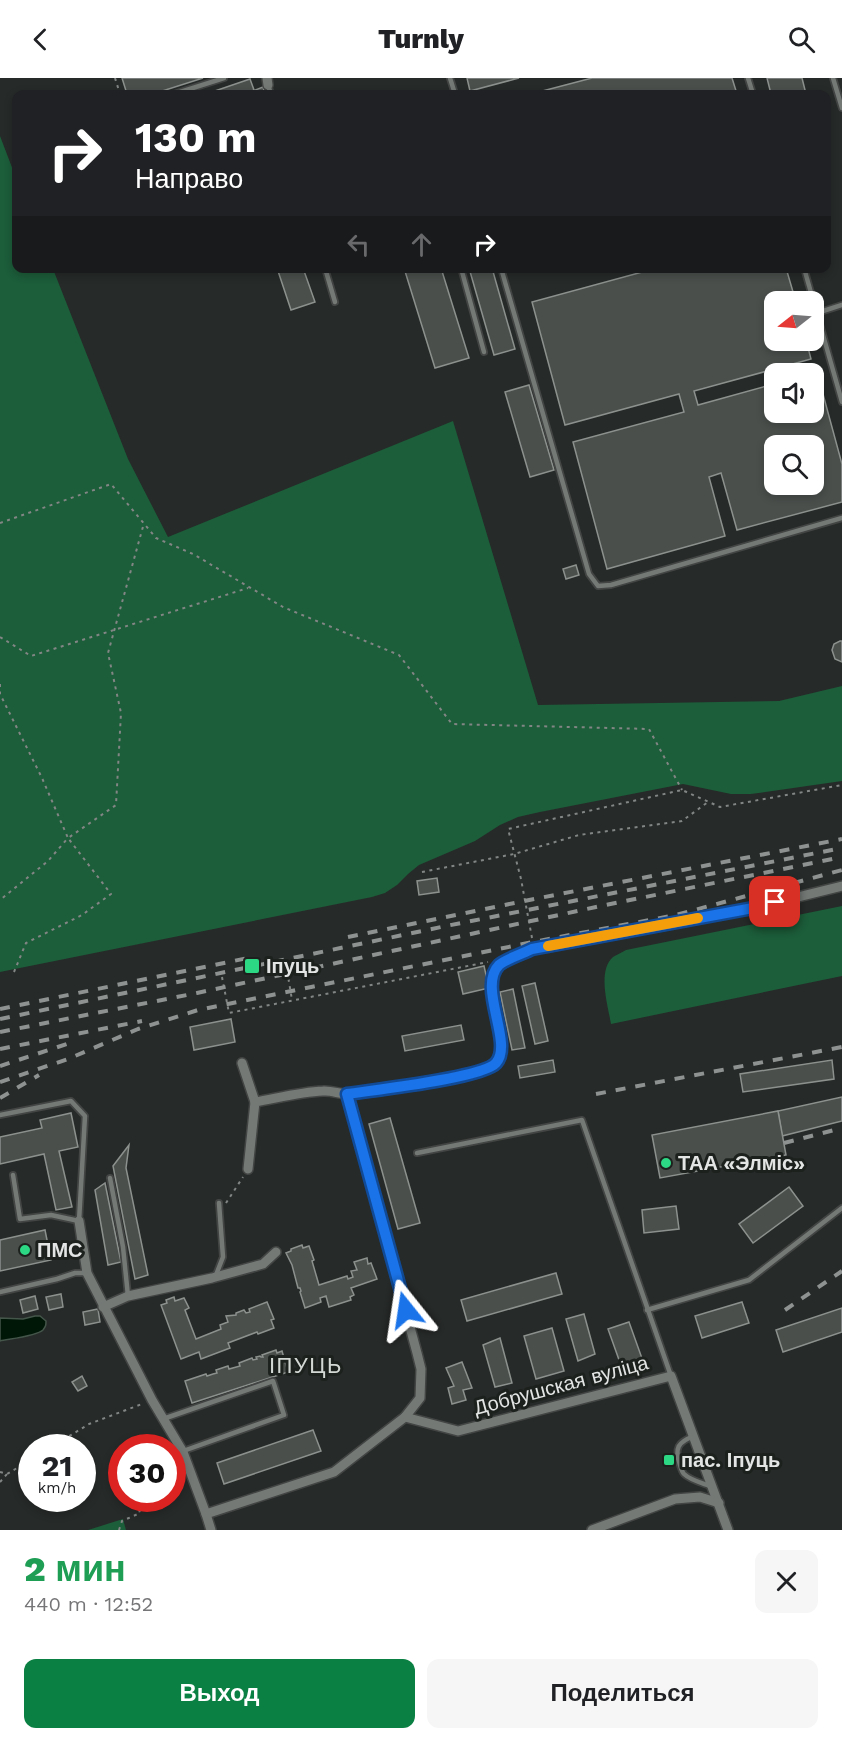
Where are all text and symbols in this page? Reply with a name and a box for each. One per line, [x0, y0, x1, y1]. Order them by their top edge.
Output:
icon: back [24, 23, 57, 56]
text: Turnly [378, 23, 464, 55]
icon: search [785, 23, 818, 56]
text: 130 m [135, 113, 257, 162]
icon: right [36, 114, 114, 192]
text: Направо [135, 163, 243, 195]
icon: left [342, 228, 375, 261]
icon: ahead [405, 228, 438, 261]
icon: right [468, 228, 501, 261]
north arrow [764, 291, 824, 351]
map controls [764, 291, 824, 495]
button: sound [764, 363, 824, 423]
button: search [764, 435, 824, 495]
pin [749, 876, 800, 927]
icon: arrive [758, 885, 791, 918]
place label: Іпуць [266, 954, 319, 978]
marker: Іпуць [243, 957, 261, 975]
place label: ТАА «Элміс» [678, 1151, 805, 1175]
marker: ТАА «Элміс» [659, 1156, 673, 1170]
place label: ПМС [37, 1238, 82, 1262]
marker: ПМС [18, 1243, 32, 1257]
position arrow [374, 1278, 438, 1342]
street label: Добрушская вуліца [471, 1350, 652, 1420]
district label: ІПУЦЬ [269, 1353, 343, 1378]
speed limit sign: 30 [108, 1434, 186, 1512]
text: 21 [42, 1448, 72, 1483]
place label: пас. Іпуць [681, 1448, 780, 1472]
marker: пас. Іпуць [662, 1453, 676, 1467]
text: km/h [38, 1479, 76, 1497]
text: 2 мин [24, 1548, 126, 1590]
button: close [755, 1550, 818, 1613]
text: 440 m · 12:52 [24, 1592, 153, 1616]
button: Выход [24, 1659, 415, 1728]
button: Поделиться [427, 1659, 818, 1728]

